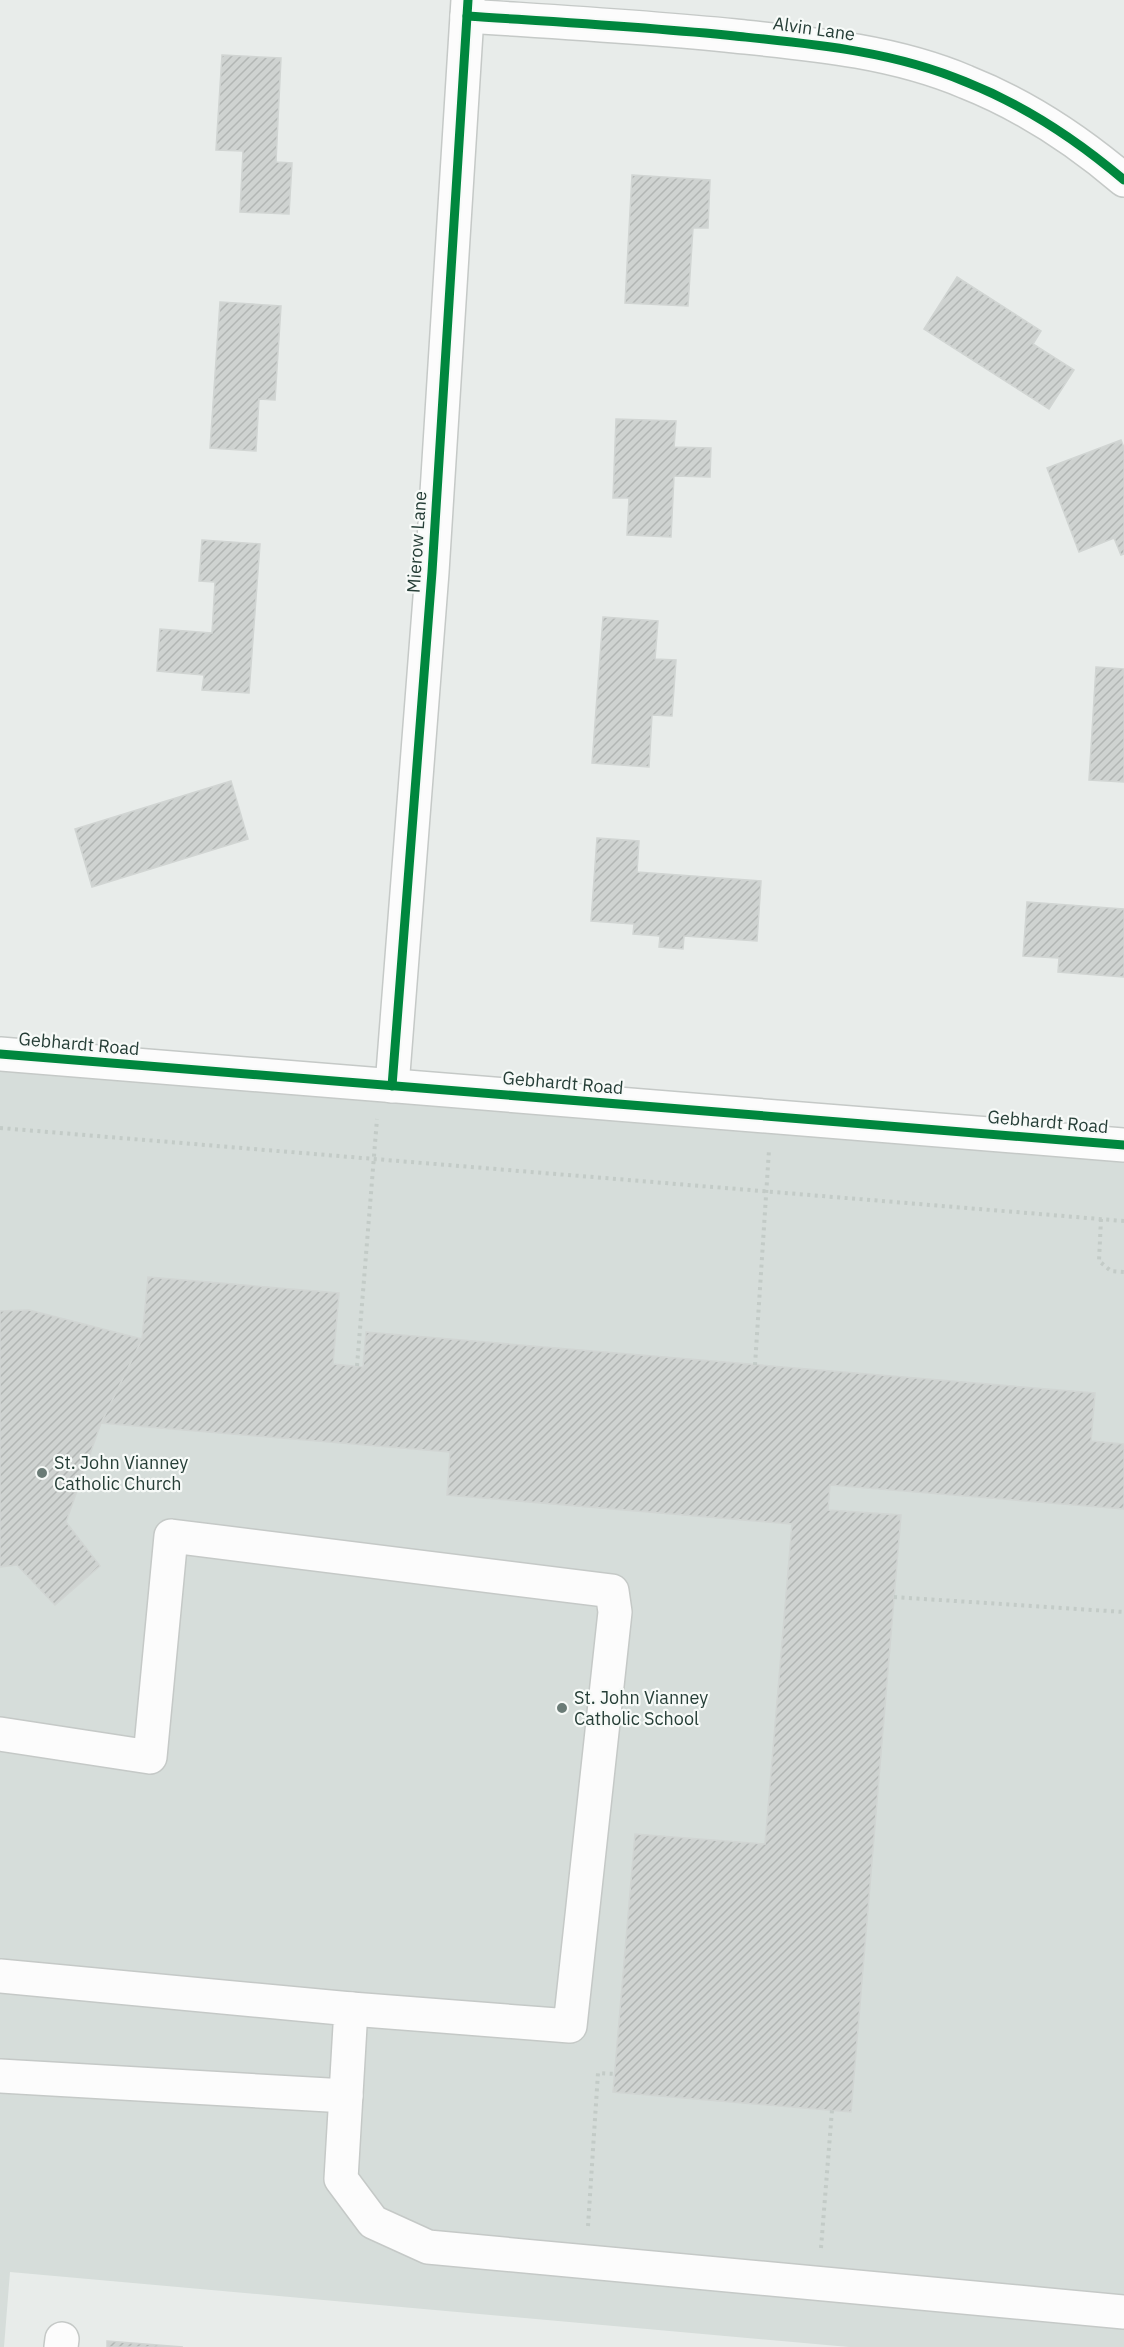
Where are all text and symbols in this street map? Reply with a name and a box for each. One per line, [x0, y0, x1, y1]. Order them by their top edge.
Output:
street label: Alvin Lane [771, 11, 857, 46]
street label: Mierow Lane [401, 490, 432, 594]
street label: Gebhardt Road [17, 1027, 141, 1060]
street label: Gebhardt Road [501, 1066, 625, 1099]
street label: Gebhardt Road [986, 1105, 1110, 1138]
place label: St. John Vianney Catholic Church [54, 1451, 188, 1495]
marker: St. John Vianney Catholic Church [35, 1466, 49, 1480]
place label: St. John Vianney Catholic School [574, 1686, 708, 1730]
marker: St. John Vianney Catholic School [555, 1701, 569, 1715]

